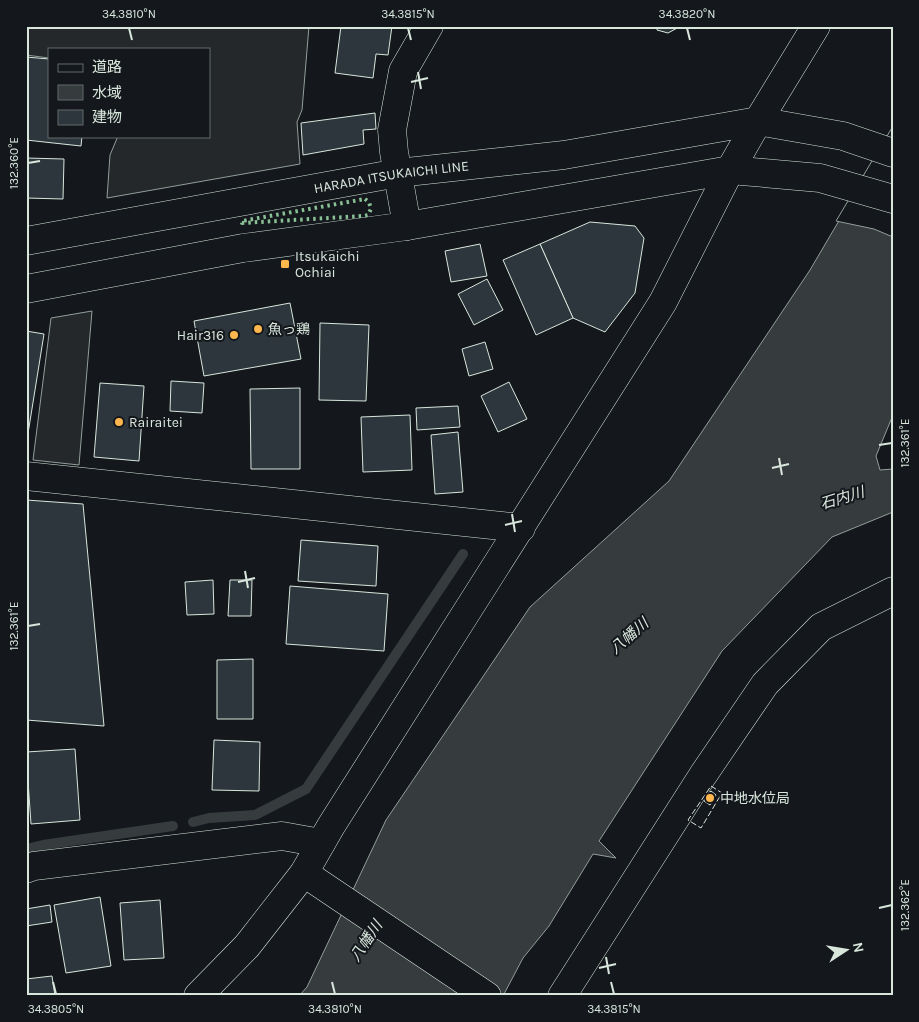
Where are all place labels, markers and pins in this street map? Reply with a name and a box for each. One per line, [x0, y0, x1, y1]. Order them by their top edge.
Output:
place label: Itsukaichi Ochiai [295, 248, 360, 281]
marker: Itsukaichi Ochiai [279, 258, 291, 270]
place label: 魚っ鶏 [268, 321, 310, 338]
marker: 魚っ鶏 [252, 323, 264, 335]
place label: Hair316 [177, 327, 224, 344]
marker: Hair316 [228, 329, 240, 341]
place label: Rairaitei [129, 414, 183, 431]
marker: Rairaitei [113, 416, 125, 428]
place label: 中地水位局 [720, 790, 790, 807]
marker: 中地水位局 [704, 792, 716, 804]

